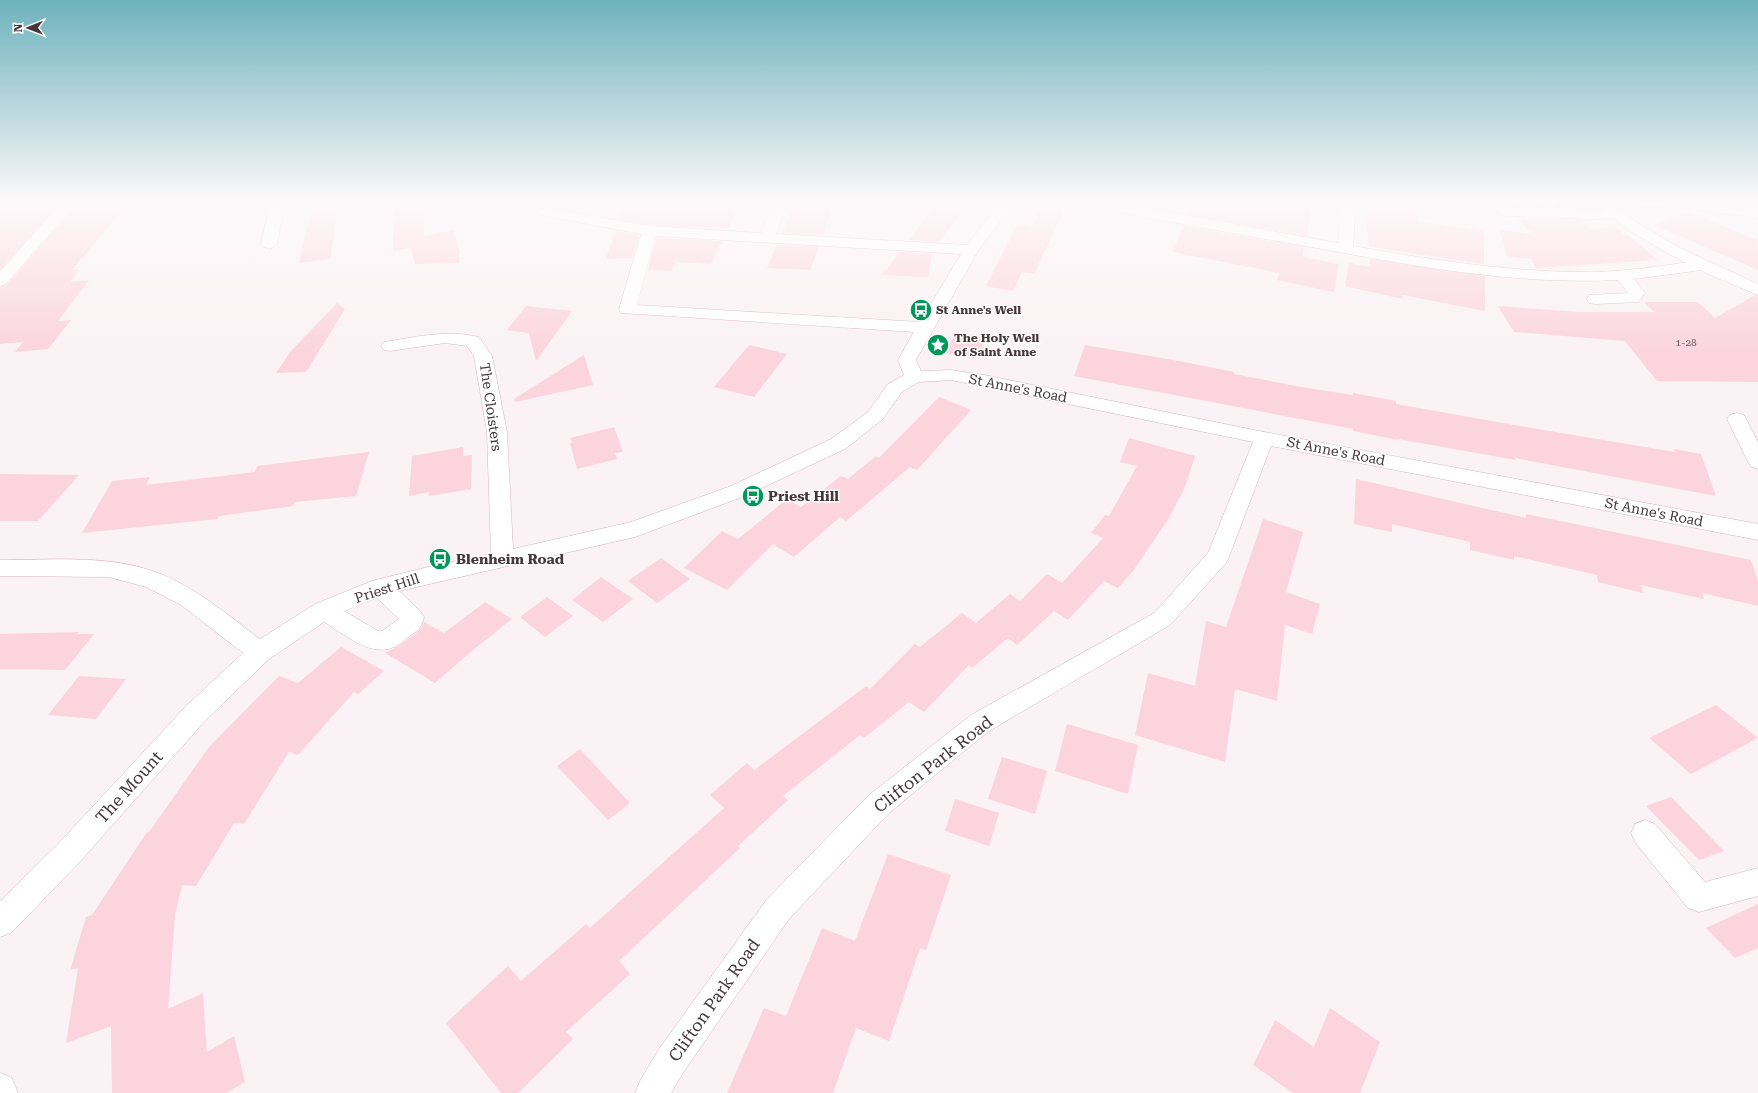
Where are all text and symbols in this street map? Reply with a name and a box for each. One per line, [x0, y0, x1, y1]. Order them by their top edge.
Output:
north arrow [8, 8, 48, 48]
text: N [12, 23, 25, 33]
bus stop icon: St Anne's Well [908, 297, 934, 323]
place label: St Anne's Well [936, 303, 1021, 317]
place label: The Holy Well of Saint Anne [954, 331, 1039, 359]
place icon: The Holy Well of Saint Anne [925, 332, 951, 358]
house number: 1-28 [1675, 337, 1697, 348]
street label: The Cloisters [477, 362, 505, 452]
street label: St Anne's Road [967, 371, 1069, 405]
street label: St Anne's Road [1285, 434, 1387, 468]
bus stop icon: Priest Hill [740, 483, 766, 509]
place label: Priest Hill [768, 488, 839, 504]
street label: St Anne's Road [1603, 495, 1705, 529]
bus stop icon: Blenheim Road [427, 546, 453, 572]
place label: Blenheim Road [456, 551, 565, 567]
street label: Priest Hill [353, 570, 422, 606]
street label: Clifton Park Road [870, 711, 996, 817]
street label: The Mount [91, 747, 167, 827]
street label: Clifton Park Road [664, 935, 764, 1065]

